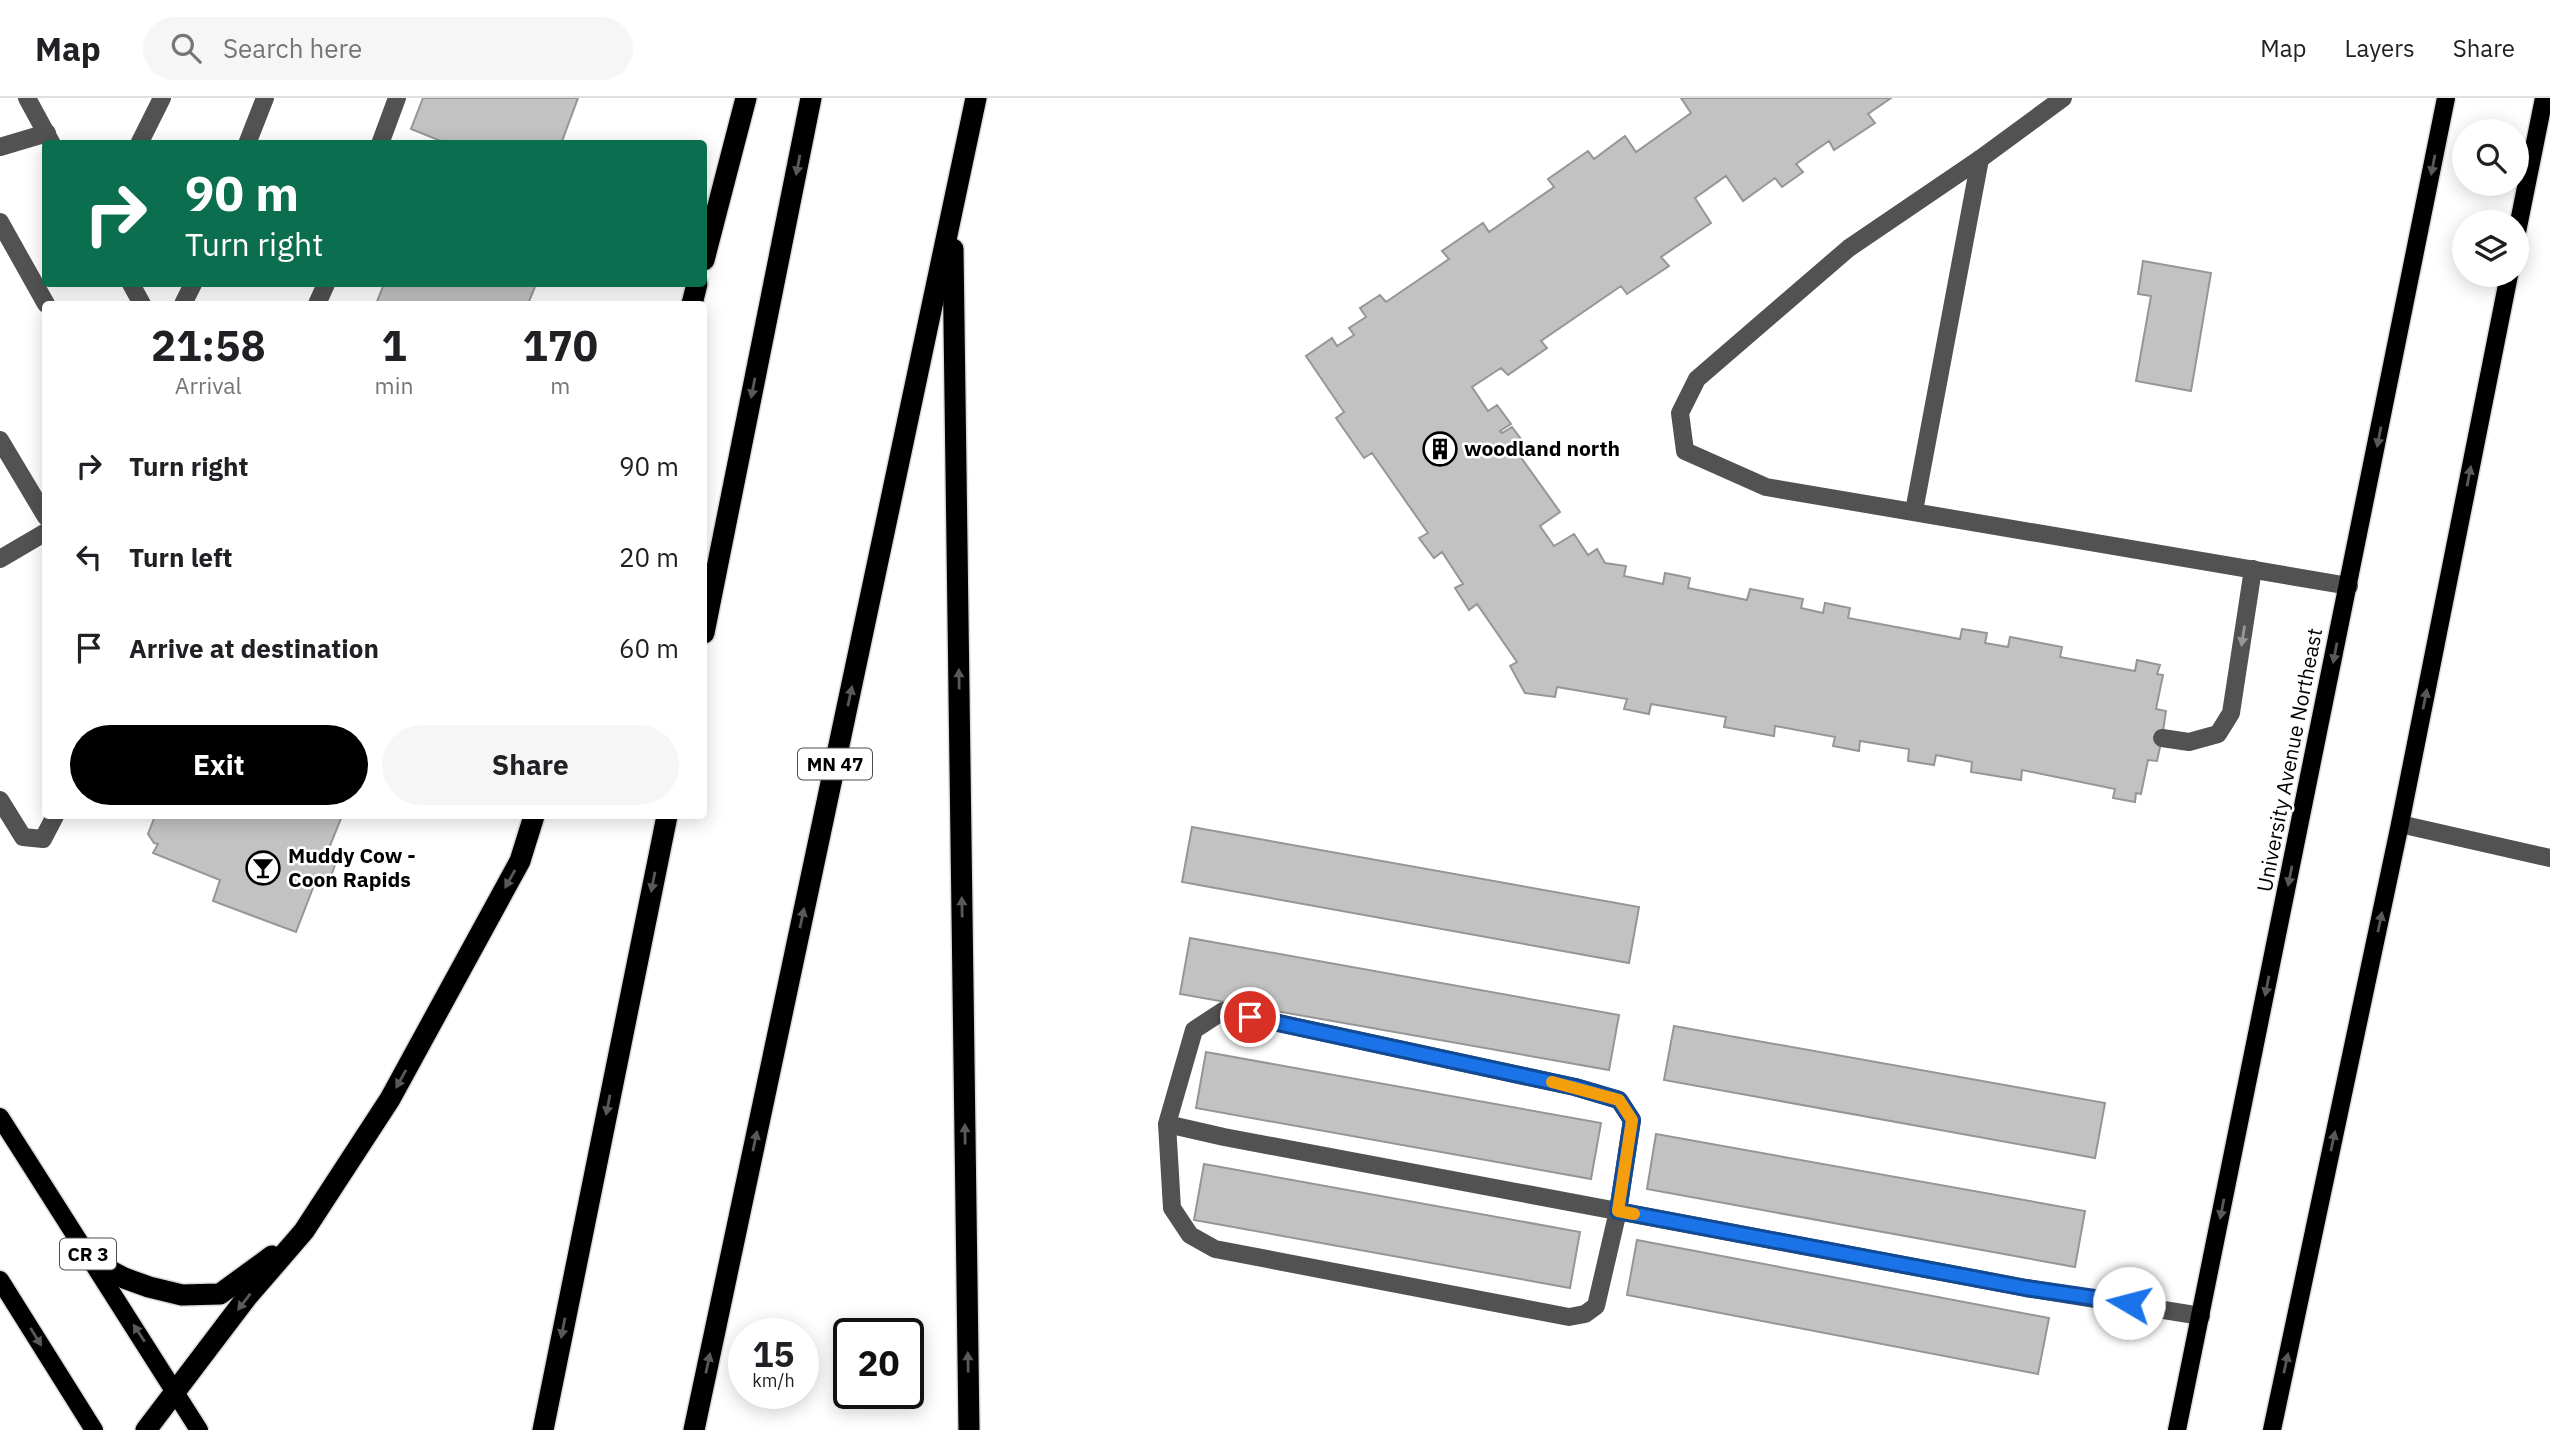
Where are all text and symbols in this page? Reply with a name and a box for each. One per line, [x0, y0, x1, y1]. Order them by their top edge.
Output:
search box [143, 17, 633, 80]
text: Map [35, 27, 101, 70]
icon: search [167, 29, 205, 67]
text: Search here [223, 31, 362, 65]
text: Map [2260, 32, 2307, 64]
text: Layers [2345, 32, 2415, 64]
text: Share [2453, 32, 2515, 64]
map controls [2452, 119, 2529, 287]
button: search [2452, 119, 2529, 196]
one-way arrow [792, 154, 803, 176]
one-way arrow [2427, 154, 2438, 176]
text: 90 m [185, 161, 299, 224]
icon: right [70, 168, 161, 259]
button: layers [2452, 210, 2529, 287]
text: Turn right [185, 223, 323, 265]
text: 21:58 [151, 318, 266, 373]
text: 1 [381, 318, 407, 373]
text: 170 [522, 318, 598, 373]
text: Arrival [175, 370, 242, 400]
text: min [375, 370, 413, 400]
text: m [550, 370, 570, 400]
one-way arrow [747, 377, 758, 399]
one-way arrow [2373, 426, 2384, 448]
building icon: woodland north [1421, 430, 1459, 468]
place label: woodland north [1464, 434, 1620, 462]
icon: right [70, 447, 108, 485]
text: Turn right [129, 449, 248, 483]
text: 90 m [619, 449, 679, 483]
one-way arrow [2464, 465, 2475, 487]
icon: left [70, 538, 108, 576]
text: Turn left [129, 540, 232, 574]
text: 20 m [619, 540, 679, 574]
one-way arrow [2237, 625, 2248, 647]
street label: University Avenue Northeast [2250, 626, 2328, 894]
icon: arrive [70, 629, 108, 667]
text: Arrive at destination [129, 631, 379, 665]
text: 60 m [619, 631, 679, 665]
one-way arrow [2329, 642, 2340, 664]
one-way arrow [953, 668, 965, 690]
one-way arrow [844, 685, 855, 707]
one-way arrow [2419, 688, 2430, 710]
button: Exit [70, 725, 368, 805]
button: Share [382, 725, 679, 805]
road number: MN 47 [798, 748, 872, 779]
place label: Muddy Cow - Coon Rapids [288, 841, 416, 893]
bar icon: Muddy Cow - Coon Rapids [244, 849, 282, 887]
one-way arrow [2284, 865, 2295, 887]
one-way arrow [504, 869, 516, 889]
one-way arrow [648, 871, 659, 893]
one-way arrow [956, 896, 968, 918]
one-way arrow [797, 907, 808, 929]
one-way arrow [2374, 911, 2385, 933]
one-way arrow [2262, 975, 2273, 997]
pin [1220, 987, 1280, 1047]
icon: arrive [1231, 998, 1269, 1036]
one-way arrow [395, 1069, 407, 1088]
one-way arrow [603, 1094, 614, 1116]
one-way arrow [959, 1123, 971, 1145]
one-way arrow [750, 1130, 761, 1152]
one-way arrow [2328, 1130, 2339, 1152]
one-way arrow [2217, 1198, 2228, 1220]
road number: CR 3 [60, 1238, 116, 1270]
position arrow [2092, 1266, 2166, 1340]
one-way arrow [236, 1292, 251, 1310]
one-way arrow [558, 1317, 569, 1339]
speed limit sign: 20 [833, 1318, 924, 1409]
one-way arrow [132, 1323, 145, 1342]
one-way arrow [30, 1328, 43, 1347]
text: 15 [752, 1331, 795, 1377]
one-way arrow [962, 1351, 974, 1373]
one-way arrow [703, 1352, 714, 1374]
one-way arrow [2280, 1352, 2291, 1374]
text: km/h [752, 1369, 795, 1392]

